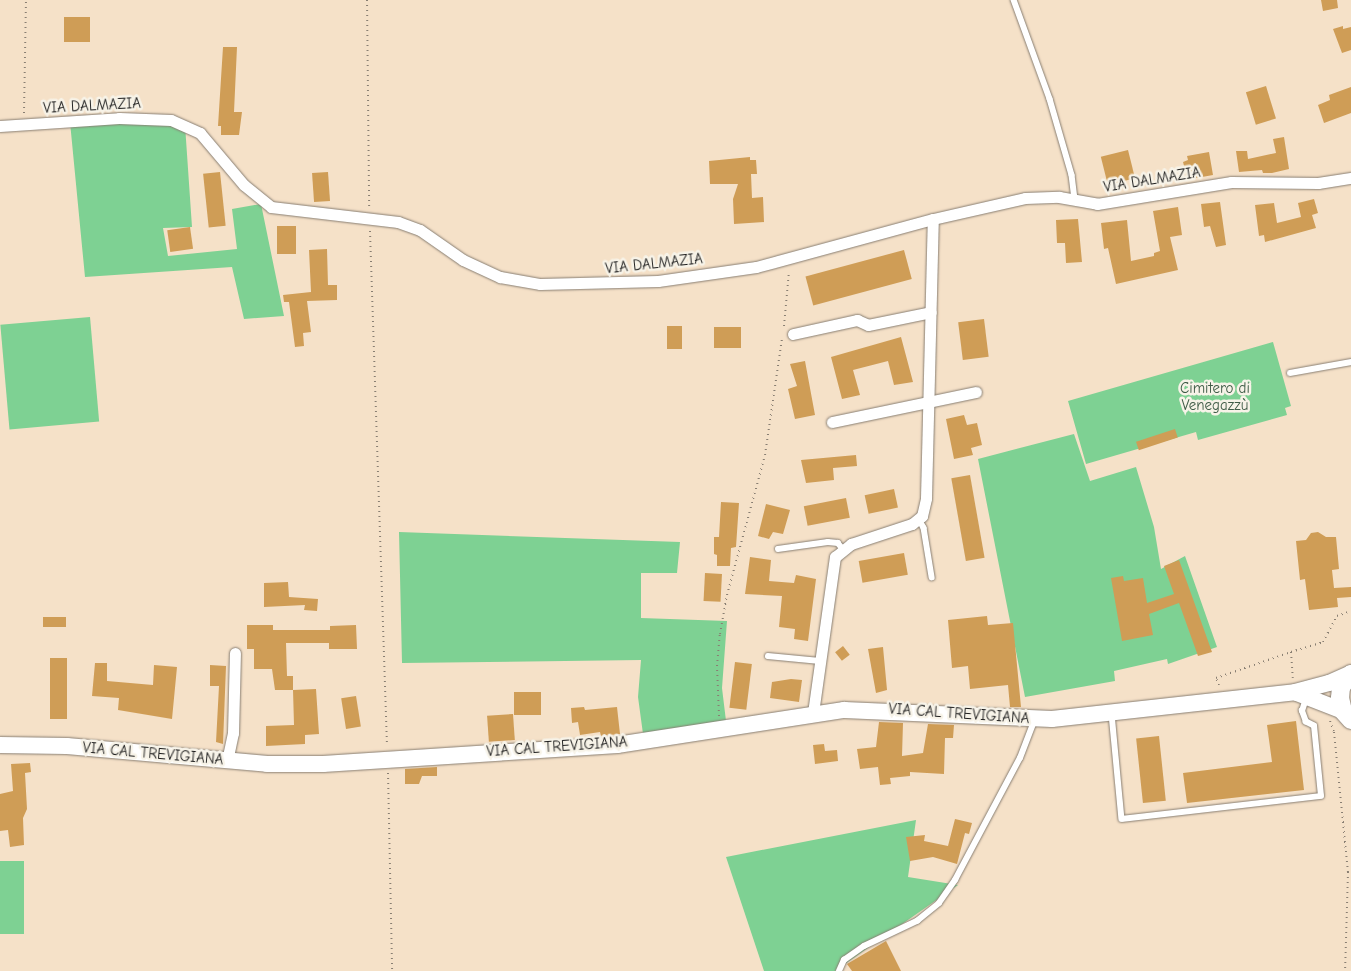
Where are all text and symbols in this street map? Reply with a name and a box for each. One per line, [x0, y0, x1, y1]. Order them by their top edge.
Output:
street label: VIA DALMAZIA [43, 94, 141, 118]
street label: VIA DALMAZIA [1102, 163, 1202, 197]
street label: VIA DALMAZIA [604, 250, 704, 278]
park label: Cimitero di Venegazzù [1180, 379, 1250, 414]
street label: VIA CAL TREVIGIANA [888, 700, 1030, 728]
street label: VIA CAL TREVIGIANA [486, 733, 628, 761]
street label: VIA CAL TREVIGIANA [82, 739, 224, 769]

